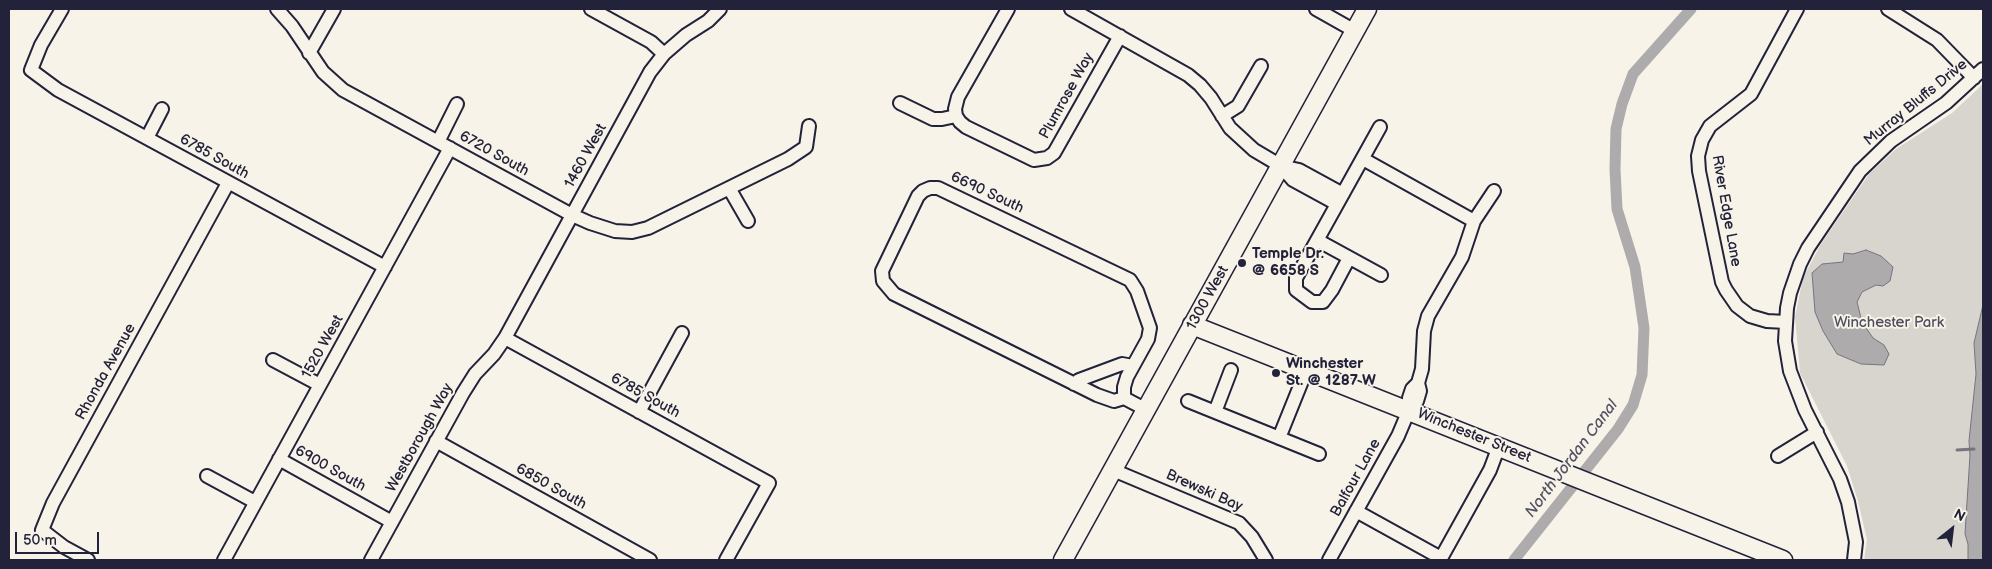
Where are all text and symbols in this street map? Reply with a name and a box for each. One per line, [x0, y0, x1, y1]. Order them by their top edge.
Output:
street label: Plumrose Way [1036, 50, 1098, 142]
street label: Murray Bluffs Drive [1861, 56, 1971, 150]
street label: 1460 West [561, 121, 611, 191]
street label: 6720 South [456, 127, 532, 181]
street label: 6785 South [176, 131, 252, 183]
street label: River Edge Lane [1707, 154, 1745, 268]
street label: 6690 South [948, 168, 1026, 218]
place label: Temple Dr. @ 6658 S [1252, 245, 1324, 280]
marker: Temple Dr. @ 6658 S [1236, 257, 1248, 269]
street label: 1300 West [1183, 263, 1233, 333]
street label: 1520 West [298, 312, 348, 382]
park label: Winchester Park [1834, 314, 1944, 332]
street label: Rhonda Avenue [72, 321, 140, 423]
place label: Winchester St. @ 1287 W [1286, 355, 1376, 390]
marker: Winchester St. @ 1287 W [1270, 367, 1282, 379]
street label: 6785 South [607, 370, 683, 422]
street label: Westborough Way [383, 380, 457, 496]
water label: North Jordan Canal [1521, 396, 1623, 522]
street label: Winchester Street [1414, 405, 1534, 467]
street label: Balfour Lane [1327, 436, 1385, 520]
street label: 6900 South [291, 442, 369, 496]
street label: 6850 South [512, 460, 590, 514]
street label: Brewski Bay [1163, 466, 1245, 516]
north arrow [1927, 504, 1977, 554]
text: N [1951, 505, 1968, 525]
scale bar [18, 522, 101, 554]
text: 50 m [23, 531, 57, 550]

